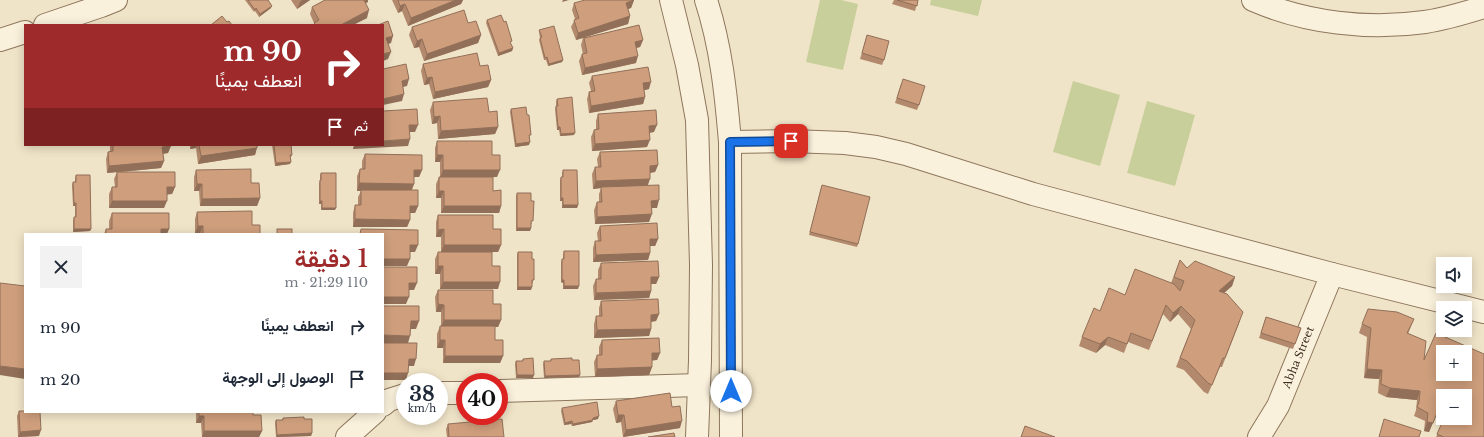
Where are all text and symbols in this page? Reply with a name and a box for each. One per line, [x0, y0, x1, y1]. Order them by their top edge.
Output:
text: 90 m [224, 34, 302, 69]
icon: right [316, 40, 368, 92]
text: انعطف يمينًا [215, 70, 302, 92]
icon: arrive [324, 116, 346, 138]
text: ثم [354, 116, 368, 135]
pin [774, 124, 808, 158]
icon: arrive [780, 130, 802, 152]
text: 1 دقيقة [295, 244, 368, 273]
button: close [40, 246, 82, 288]
map controls [1436, 257, 1472, 425]
button: sound [1436, 257, 1472, 293]
text: 110 m · 21:29 [284, 274, 368, 291]
button: layers [1436, 301, 1472, 337]
text: انعطف يمينًا [261, 316, 334, 335]
icon: right [346, 316, 368, 338]
text: 90 m [40, 318, 81, 337]
street label: Abha Street [1279, 324, 1317, 391]
button: + [1436, 345, 1472, 381]
text: الوصول إلى الوجهة [222, 368, 334, 387]
icon: arrive [346, 368, 368, 390]
text: 20 m [40, 370, 80, 389]
position arrow [710, 370, 752, 412]
speed limit sign: 40 [456, 373, 508, 425]
text: 38 [409, 382, 435, 406]
button: − [1436, 389, 1472, 425]
text: km/h [408, 402, 436, 415]

